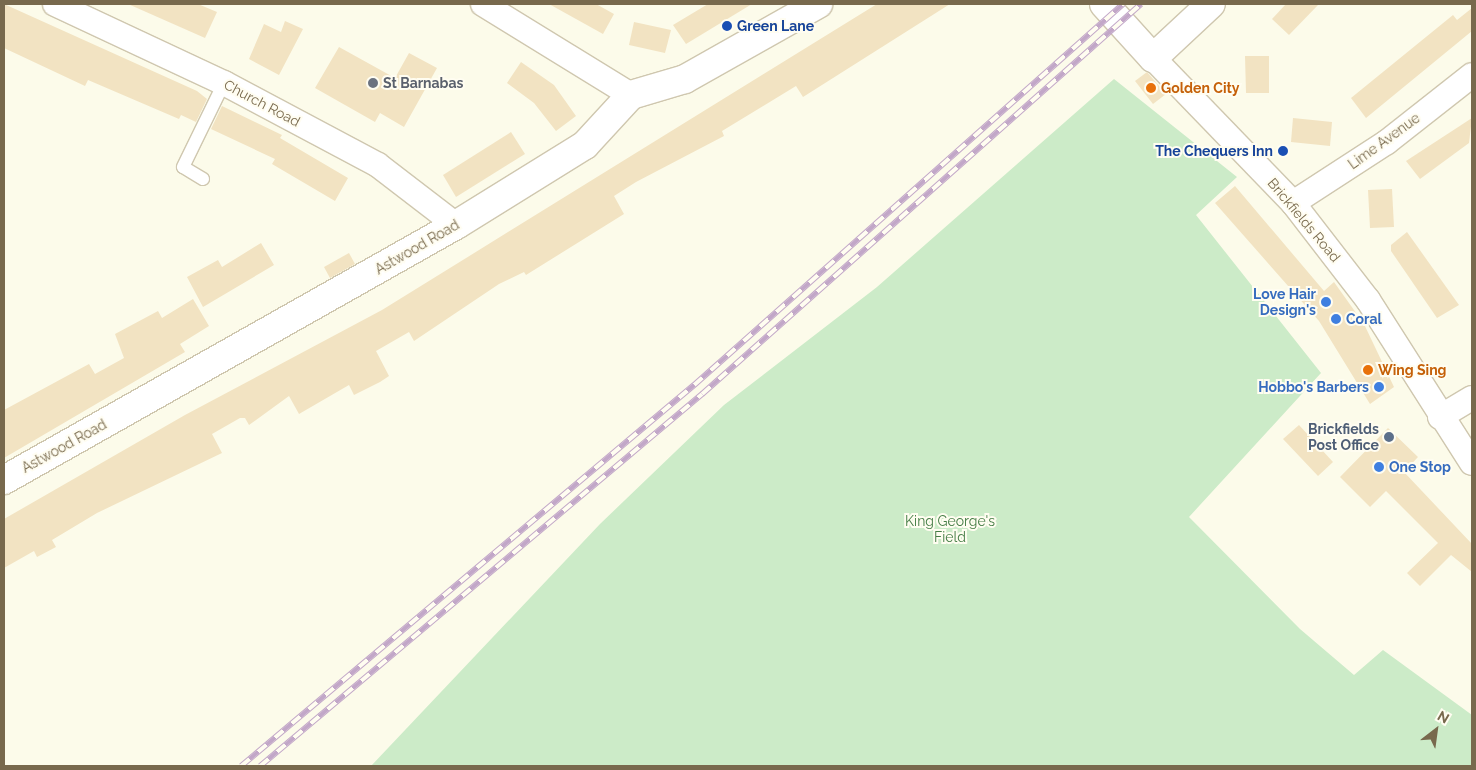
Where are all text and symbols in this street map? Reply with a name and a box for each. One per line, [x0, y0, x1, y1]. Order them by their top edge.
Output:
place label: Green Lane [737, 18, 814, 34]
marker: Green Lane [721, 20, 733, 32]
place label: St Barnabas [383, 75, 463, 91]
street label: Church Road [221, 76, 303, 130]
marker: St Barnabas [367, 77, 379, 89]
place label: Golden City [1161, 80, 1240, 96]
marker: Golden City [1145, 82, 1157, 94]
street label: Lime Avenue [1345, 109, 1423, 173]
place label: The Chequers Inn [1155, 143, 1273, 159]
marker: The Chequers Inn [1277, 145, 1289, 157]
street label: Brickfields Road [1264, 175, 1344, 265]
street label: Astwood Road [372, 216, 462, 278]
place label: Love Hair Design's [1253, 286, 1316, 318]
marker: Love Hair Design's [1320, 296, 1332, 308]
place label: Coral [1346, 311, 1382, 327]
marker: Coral [1330, 313, 1342, 325]
place label: Wing Sing [1378, 362, 1446, 378]
marker: Wing Sing [1362, 364, 1374, 376]
place label: Hobbo's Barbers [1258, 379, 1369, 395]
marker: Hobbo's Barbers [1373, 381, 1385, 393]
street label: Astwood Road [19, 416, 109, 476]
place label: Brickfields Post Office [1308, 421, 1379, 454]
marker: Brickfields Post Office [1383, 431, 1395, 443]
place label: One Stop [1389, 459, 1451, 475]
marker: One Stop [1373, 461, 1385, 473]
park label: King George's Field [905, 513, 995, 546]
north arrow [1411, 705, 1461, 755]
text: N [1435, 707, 1452, 727]

